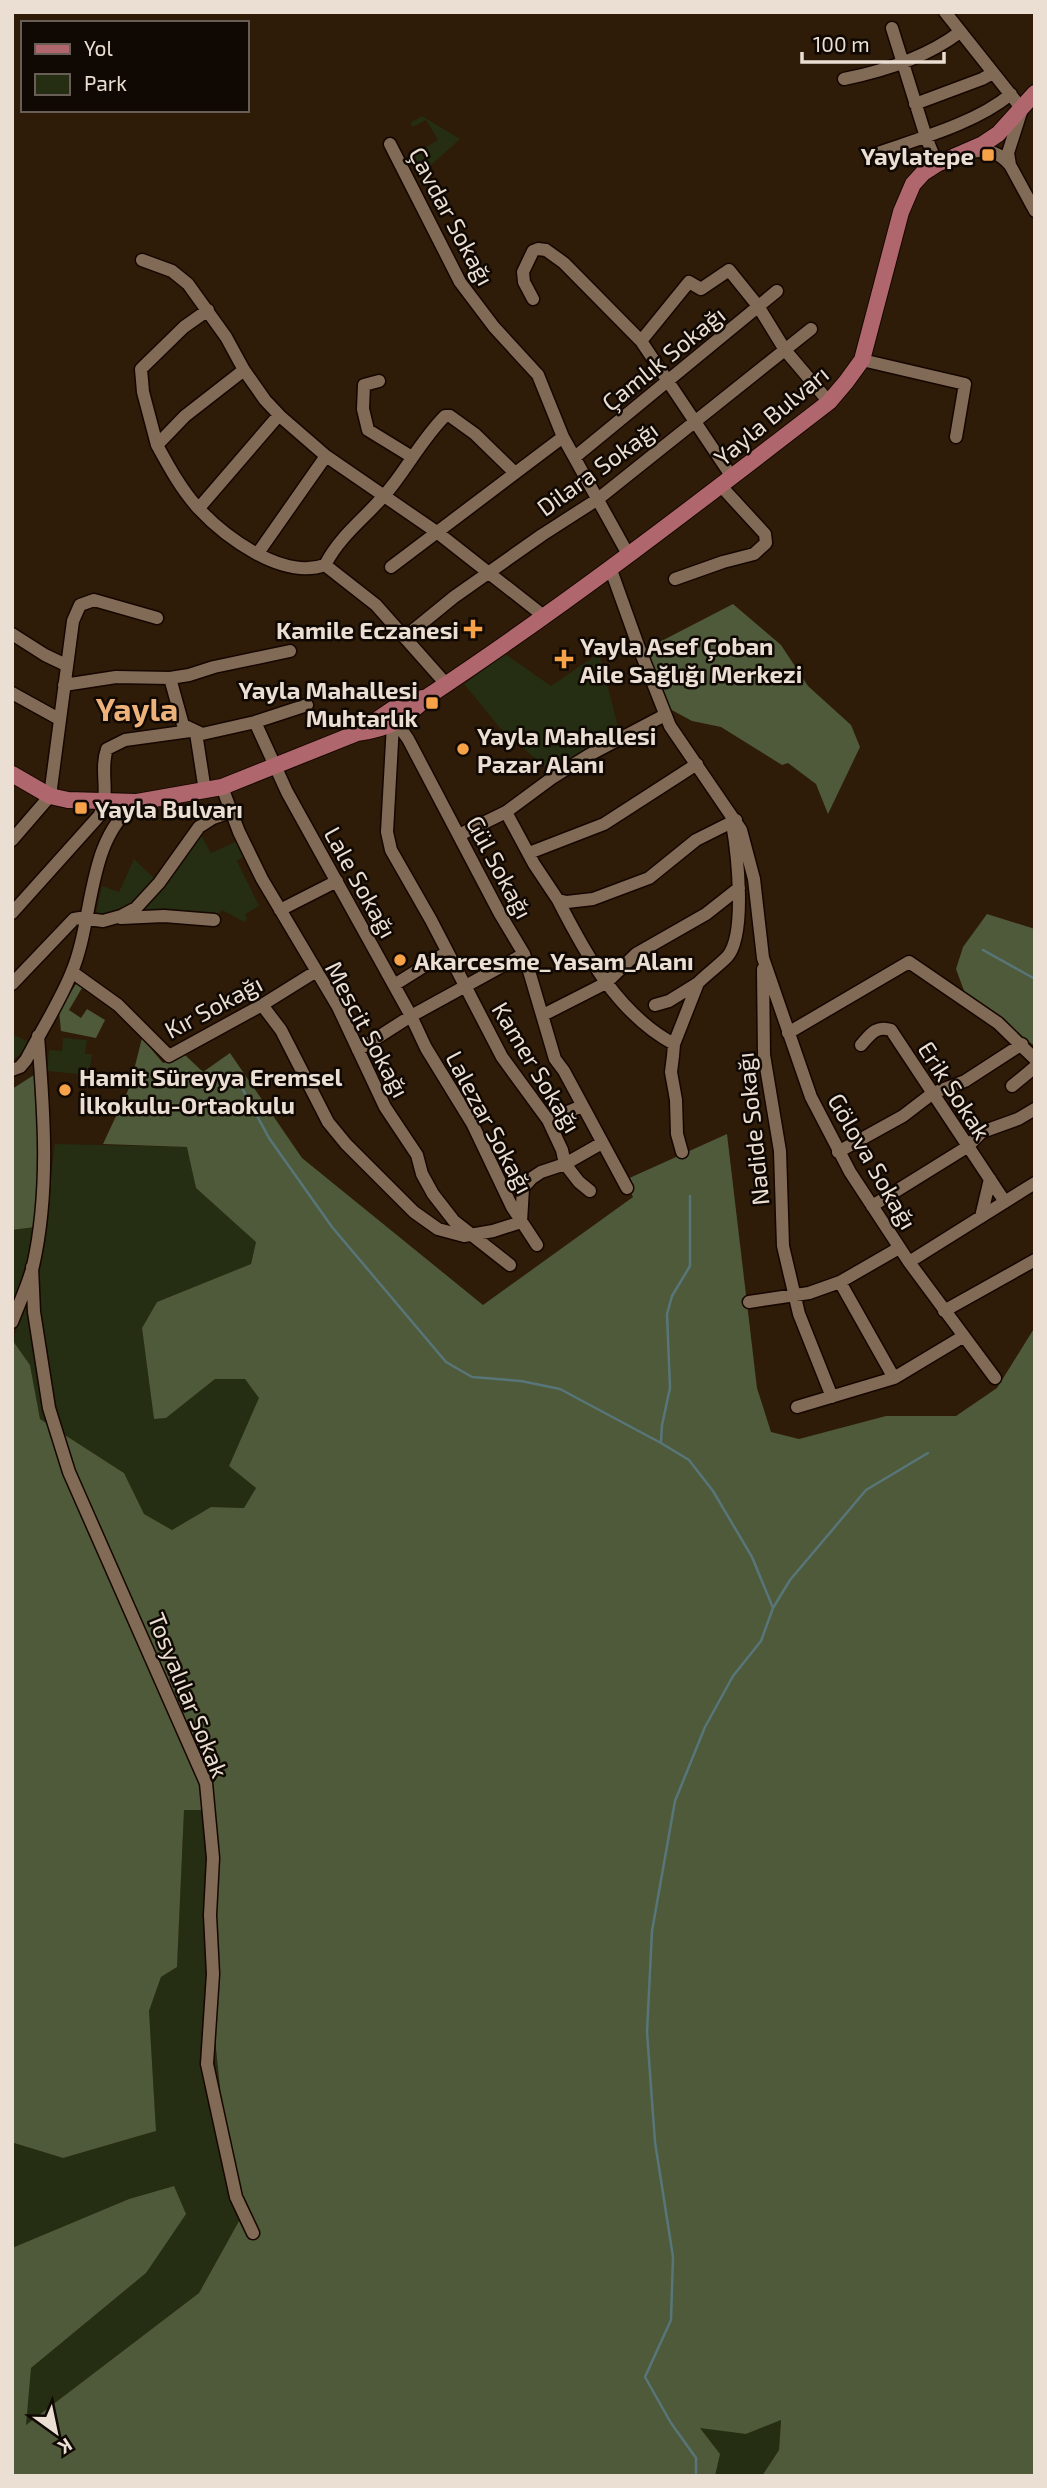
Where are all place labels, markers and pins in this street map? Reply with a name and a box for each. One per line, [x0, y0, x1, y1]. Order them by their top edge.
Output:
place label: Yaylatepe [861, 141, 974, 170]
marker: Yaylatepe [980, 147, 996, 163]
place label: Kamile Eczanesi [276, 615, 459, 644]
marker: Kamile Eczanesi [465, 621, 481, 637]
place label: Yayla Asef Çoban Aile Sağlığı Merkezi [580, 631, 802, 688]
marker: Yayla Asef Çoban Aile Sağlığı Merkezi [554, 649, 574, 669]
place label: Yayla Mahallesi Muhtarlık [239, 675, 419, 732]
marker: Yayla Mahallesi Muhtarlık [424, 695, 440, 711]
place label: Yayla Mahallesi Pazar Alanı [477, 721, 656, 778]
marker: Yayla Mahallesi Pazar Alanı [455, 741, 471, 757]
place label: Yayla Bulvarı [95, 794, 243, 823]
marker: Yayla Bulvarı [73, 800, 89, 816]
place label: Akarcesme_Yasam_Alanı [414, 946, 694, 975]
marker: Akarcesme_Yasam_Alanı [392, 952, 408, 968]
place label: Hamit Süreyya Eremsel İlkokulu-Ortaokulu [79, 1062, 343, 1119]
marker: Hamit Süreyya Eremsel İlkokulu-Ortaokulu [57, 1082, 73, 1098]

